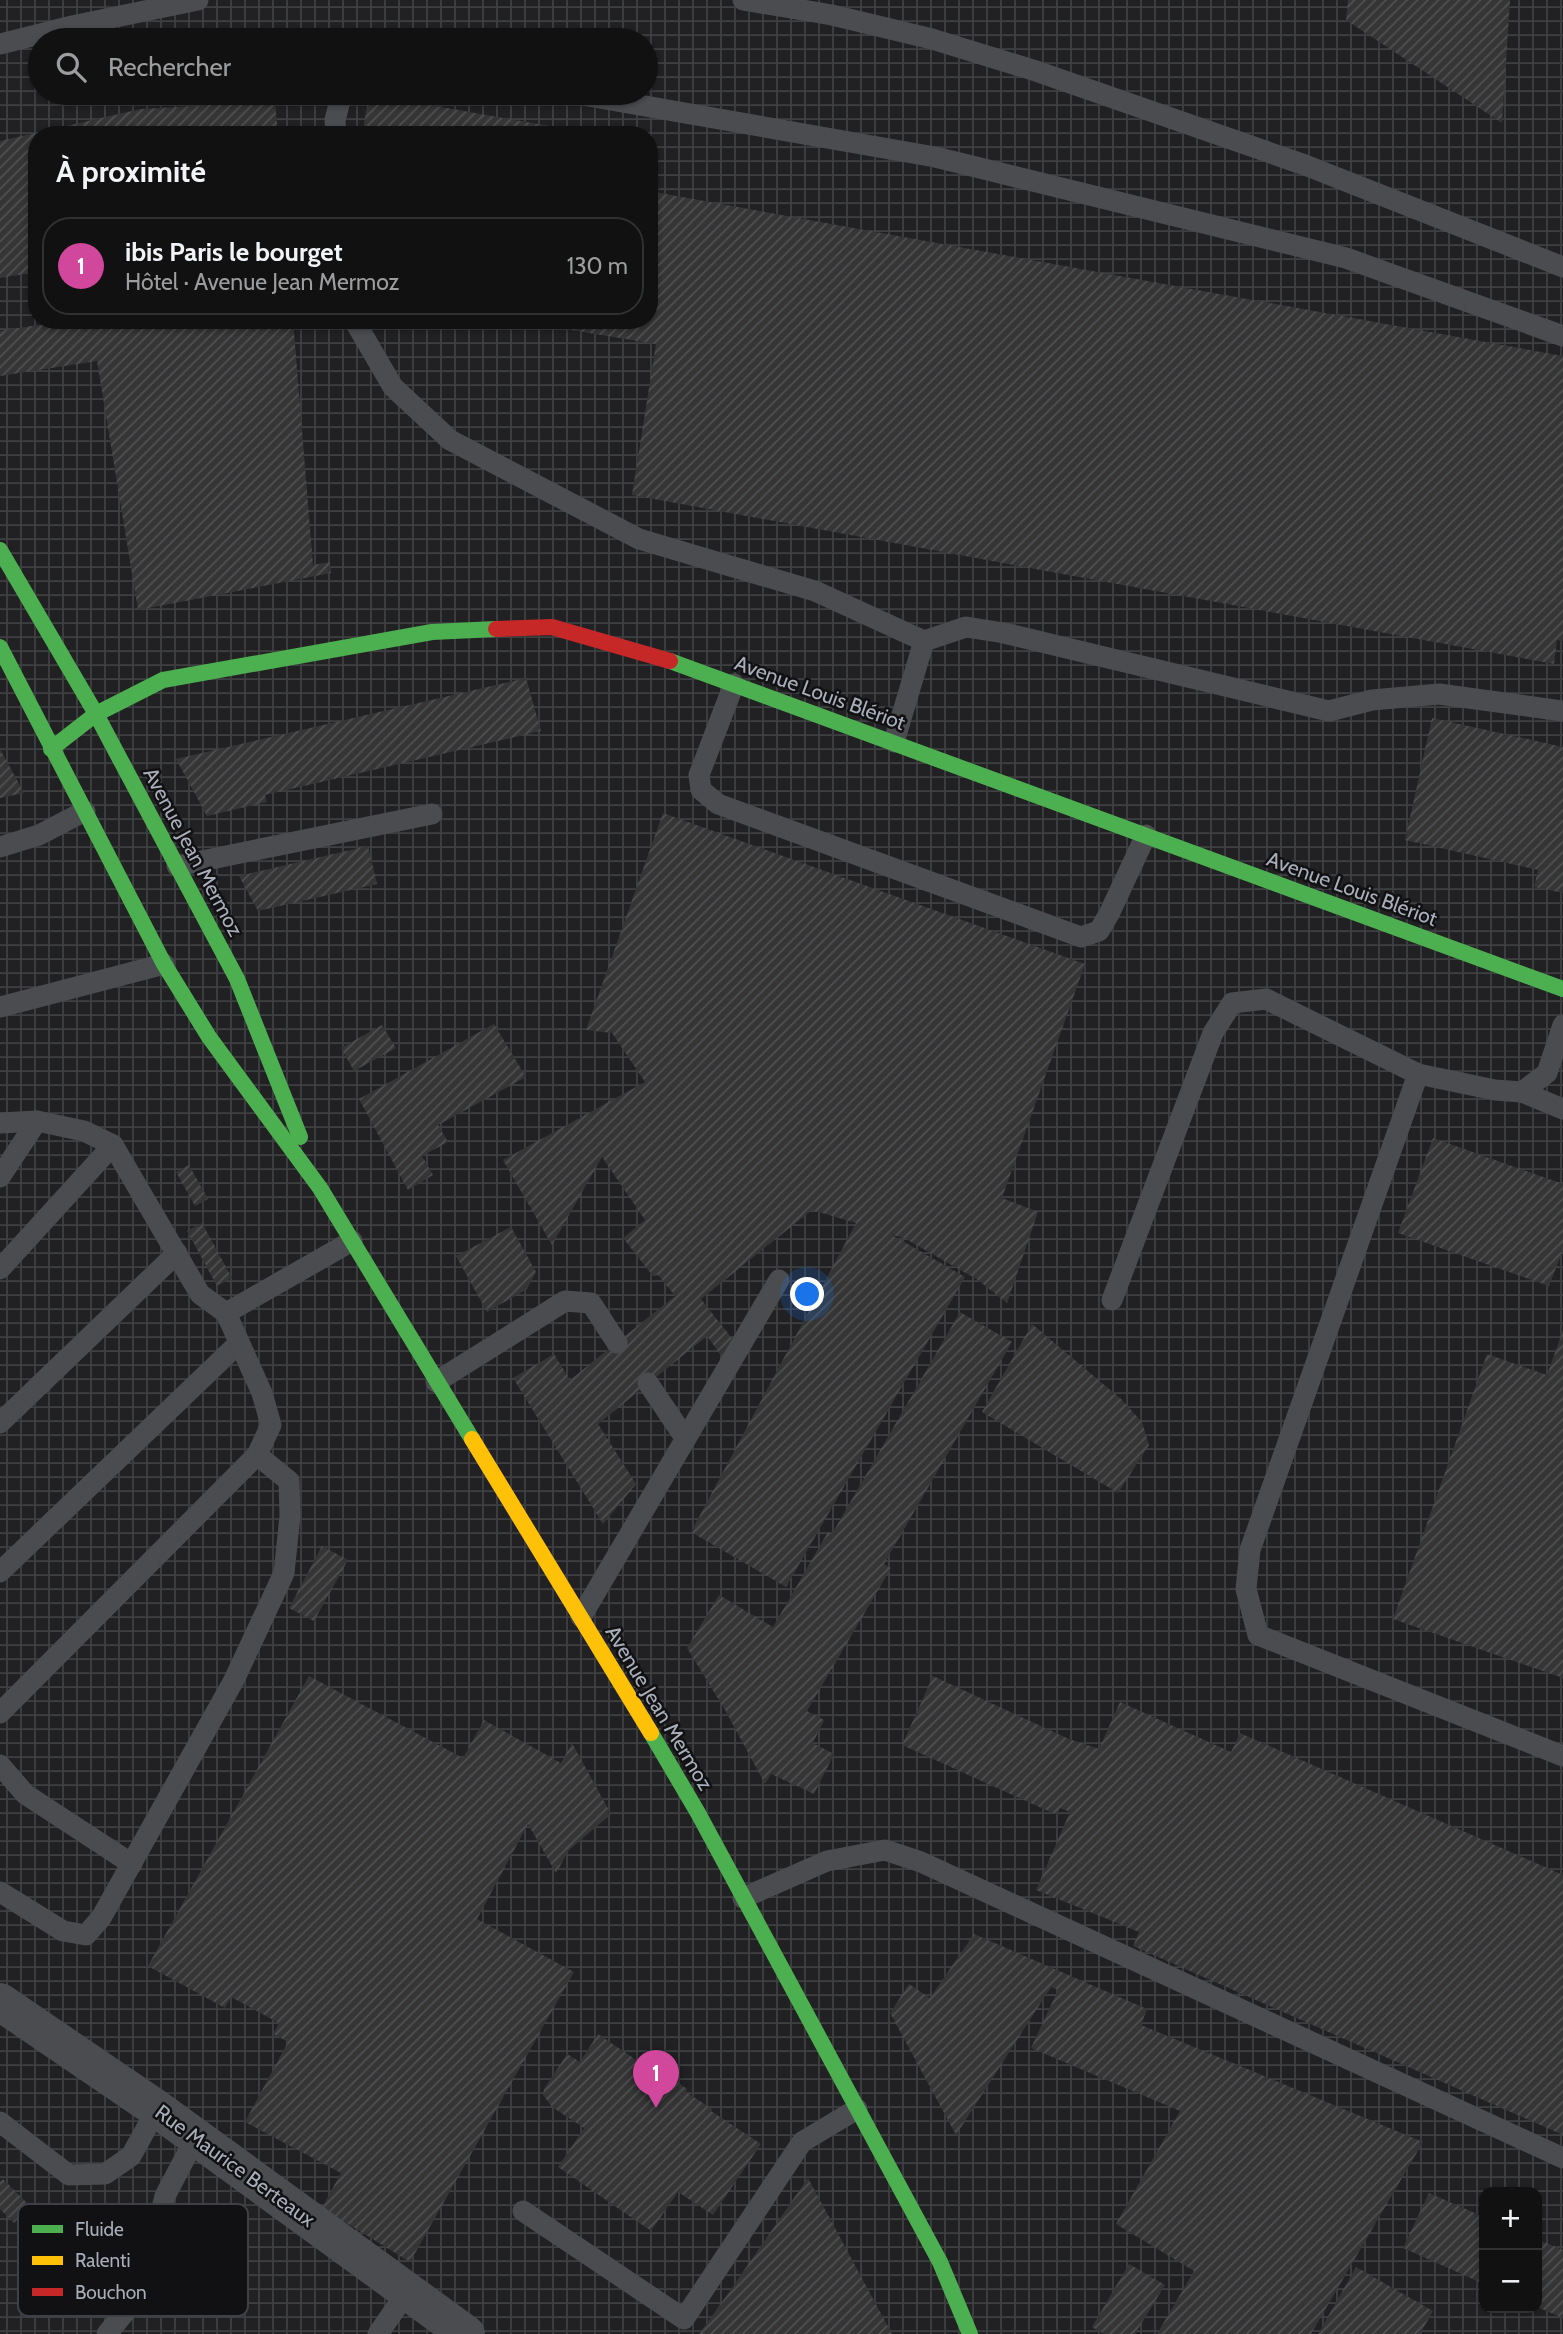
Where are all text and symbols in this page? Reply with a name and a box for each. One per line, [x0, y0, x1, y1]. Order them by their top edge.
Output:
search box [28, 28, 658, 105]
icon: search [52, 48, 90, 86]
text: Rechercher [108, 51, 231, 83]
text: À proximité [56, 153, 206, 190]
text: ibis Paris le bourget [125, 236, 343, 268]
text: 1 [77, 252, 85, 280]
text: 130 m [567, 252, 628, 280]
text: Hôtel · Avenue Jean Mermoz [125, 268, 399, 296]
street label: Avenue Louis Blériot [731, 650, 909, 735]
street label: Avenue Jean Mermoz [138, 763, 249, 941]
street label: Avenue Louis Blériot [1263, 846, 1441, 931]
your location [790, 1277, 824, 1311]
street label: Avenue Jean Mermoz [600, 1621, 718, 1795]
pin: 1 [633, 2050, 679, 2108]
street label: Rue Maurice Berteaux [150, 2099, 320, 2232]
map controls [1479, 2187, 1542, 2313]
button: + [1479, 2187, 1542, 2250]
legend [18, 2204, 248, 2316]
text: Fluide [75, 2218, 124, 2241]
text: Ralenti [75, 2249, 131, 2272]
button: − [1479, 2250, 1542, 2313]
text: Bouchon [75, 2281, 147, 2304]

